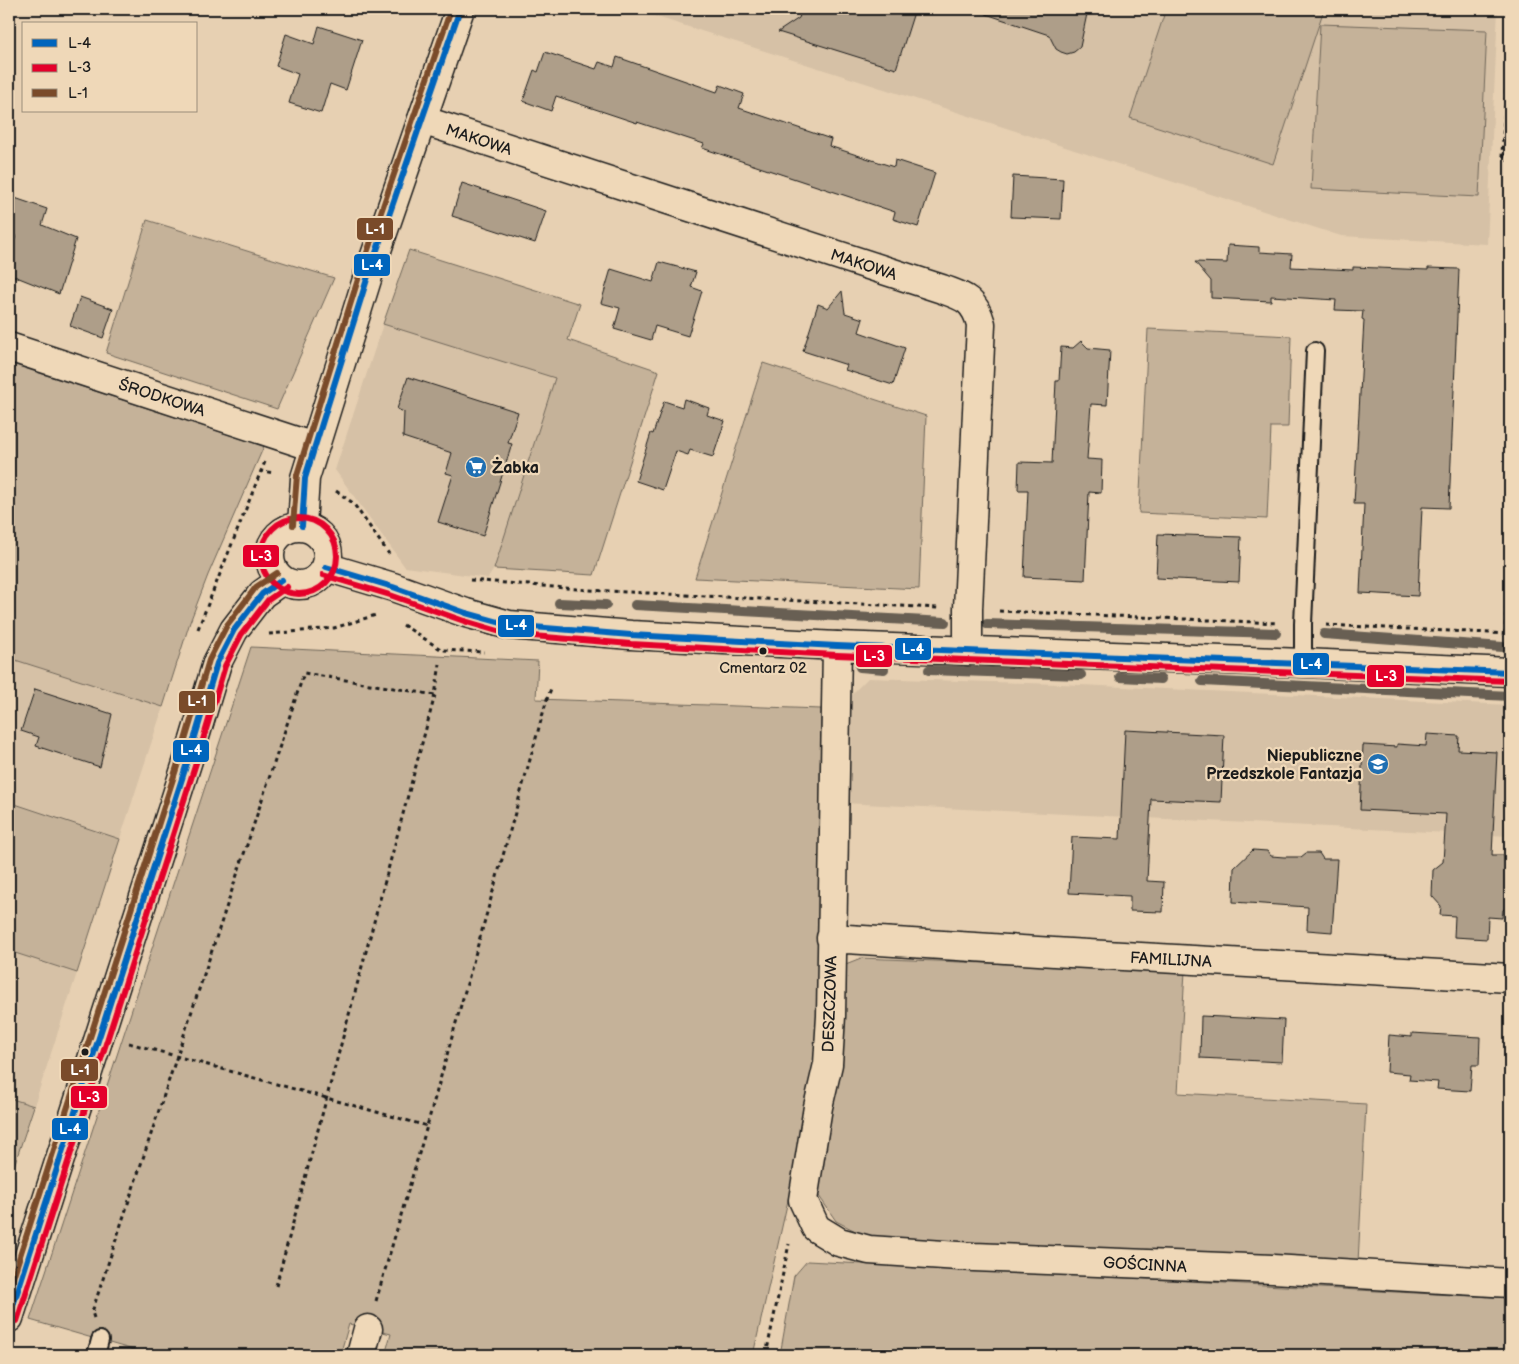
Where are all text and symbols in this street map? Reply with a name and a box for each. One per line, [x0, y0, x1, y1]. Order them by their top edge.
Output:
legend [22, 22, 198, 112]
text: L-4 [68, 34, 91, 53]
text: L-3 [68, 58, 91, 77]
text: L-1 [68, 84, 88, 103]
street label: MAKOWA [443, 121, 514, 160]
line badge: L-1 [356, 217, 394, 241]
text: L-1 [365, 221, 385, 238]
street label: MAKOWA [828, 246, 899, 285]
line badge: L-4 [353, 253, 391, 277]
text: L-4 [361, 257, 384, 274]
street label: ŚRODKOWA [116, 374, 208, 421]
supermarket icon: Żabka [464, 455, 488, 479]
place label: Żabka [492, 456, 539, 478]
line badge: L-3 [242, 544, 280, 568]
text: L-3 [250, 548, 272, 565]
line badge: L-4 [497, 614, 535, 638]
text: L-4 [505, 617, 528, 634]
line badge: L-4 [894, 637, 932, 661]
text: L-4 [902, 641, 925, 658]
line badge: L-3 [855, 644, 893, 668]
marker: Cmentarz 02 [758, 646, 768, 656]
text: L-3 [863, 648, 885, 665]
line badge: L-4 [1292, 652, 1330, 676]
text: L-4 [1300, 656, 1323, 673]
place label: Cmentarz 02 [719, 659, 807, 678]
line badge: L-3 [1366, 664, 1405, 688]
text: L-3 [1375, 668, 1397, 685]
line badge: L-1 [178, 690, 216, 714]
text: L-1 [187, 693, 207, 710]
line badge: L-4 [172, 739, 210, 763]
text: L-4 [180, 742, 203, 759]
place label: Niepubliczne Przedszkole Fantazja [1206, 747, 1362, 784]
school or university icon: Niepubliczne Przedszkole Fantazja [1366, 752, 1390, 776]
street label: FAMILIJNA [1130, 949, 1213, 972]
street label: DESZCZOWA [819, 955, 842, 1053]
unlabelled marker [80, 1047, 90, 1057]
line badge: L-1 [60, 1058, 99, 1082]
text: L-1 [70, 1062, 90, 1079]
line badge: L-3 [70, 1085, 108, 1109]
text: L-3 [78, 1089, 100, 1106]
line badge: L-4 [51, 1117, 89, 1141]
text: L-4 [59, 1121, 82, 1138]
street label: GOŚCINNA [1102, 1252, 1188, 1277]

